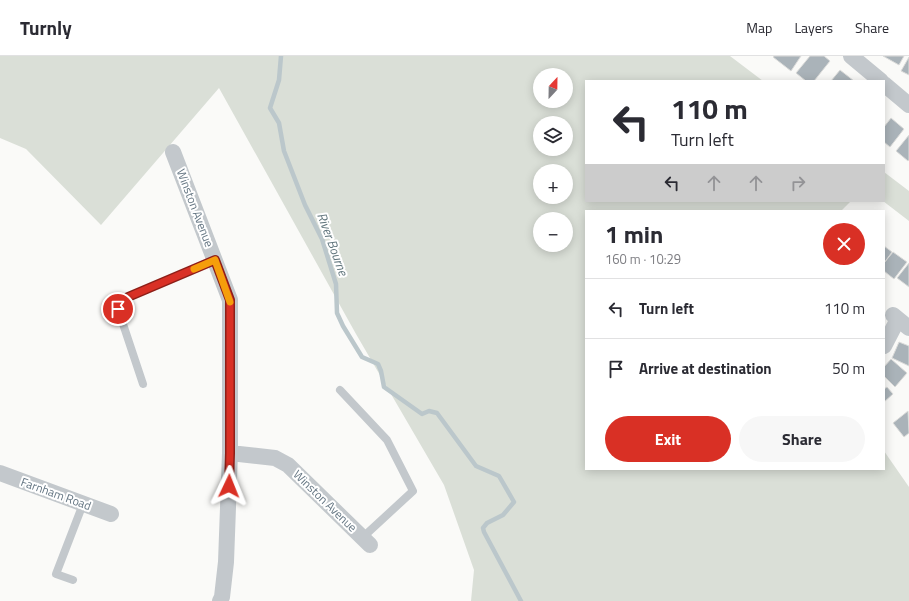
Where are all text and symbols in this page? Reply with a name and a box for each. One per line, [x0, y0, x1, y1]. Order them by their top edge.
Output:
text: Turnly [20, 13, 72, 42]
text: Map [746, 17, 772, 38]
text: Layers [794, 17, 833, 38]
text: Share [855, 17, 889, 38]
north arrow [533, 68, 573, 108]
map controls [533, 68, 573, 252]
text: 110 m [671, 87, 748, 130]
icon: left [605, 96, 657, 148]
button: layers [533, 116, 573, 156]
text: Turn left [671, 126, 734, 153]
button: + [533, 164, 573, 204]
street label: Winston Avenue [172, 166, 219, 250]
icon: left [661, 172, 683, 194]
icon: ahead [703, 172, 725, 194]
icon: ahead [745, 172, 767, 194]
icon: right [787, 172, 809, 194]
water label: River Bourne [312, 210, 354, 279]
button: − [533, 212, 573, 252]
text: 1 min [605, 216, 663, 252]
button: close [823, 223, 865, 265]
text: 160 m · 10:29 [605, 249, 681, 269]
pin [101, 292, 135, 326]
text: Turn left [639, 297, 694, 320]
text: 110 m [824, 297, 865, 320]
icon: arrive [107, 298, 129, 320]
icon: left [605, 298, 627, 320]
text: Arrive at destination [639, 357, 772, 380]
text: 50 m [832, 357, 865, 380]
icon: arrive [605, 358, 627, 380]
button: Exit [605, 416, 731, 462]
button: Share [739, 416, 865, 462]
position arrow [208, 465, 250, 507]
street label: Winston Avenue [289, 465, 362, 536]
street label: Farnham Road [18, 472, 94, 515]

